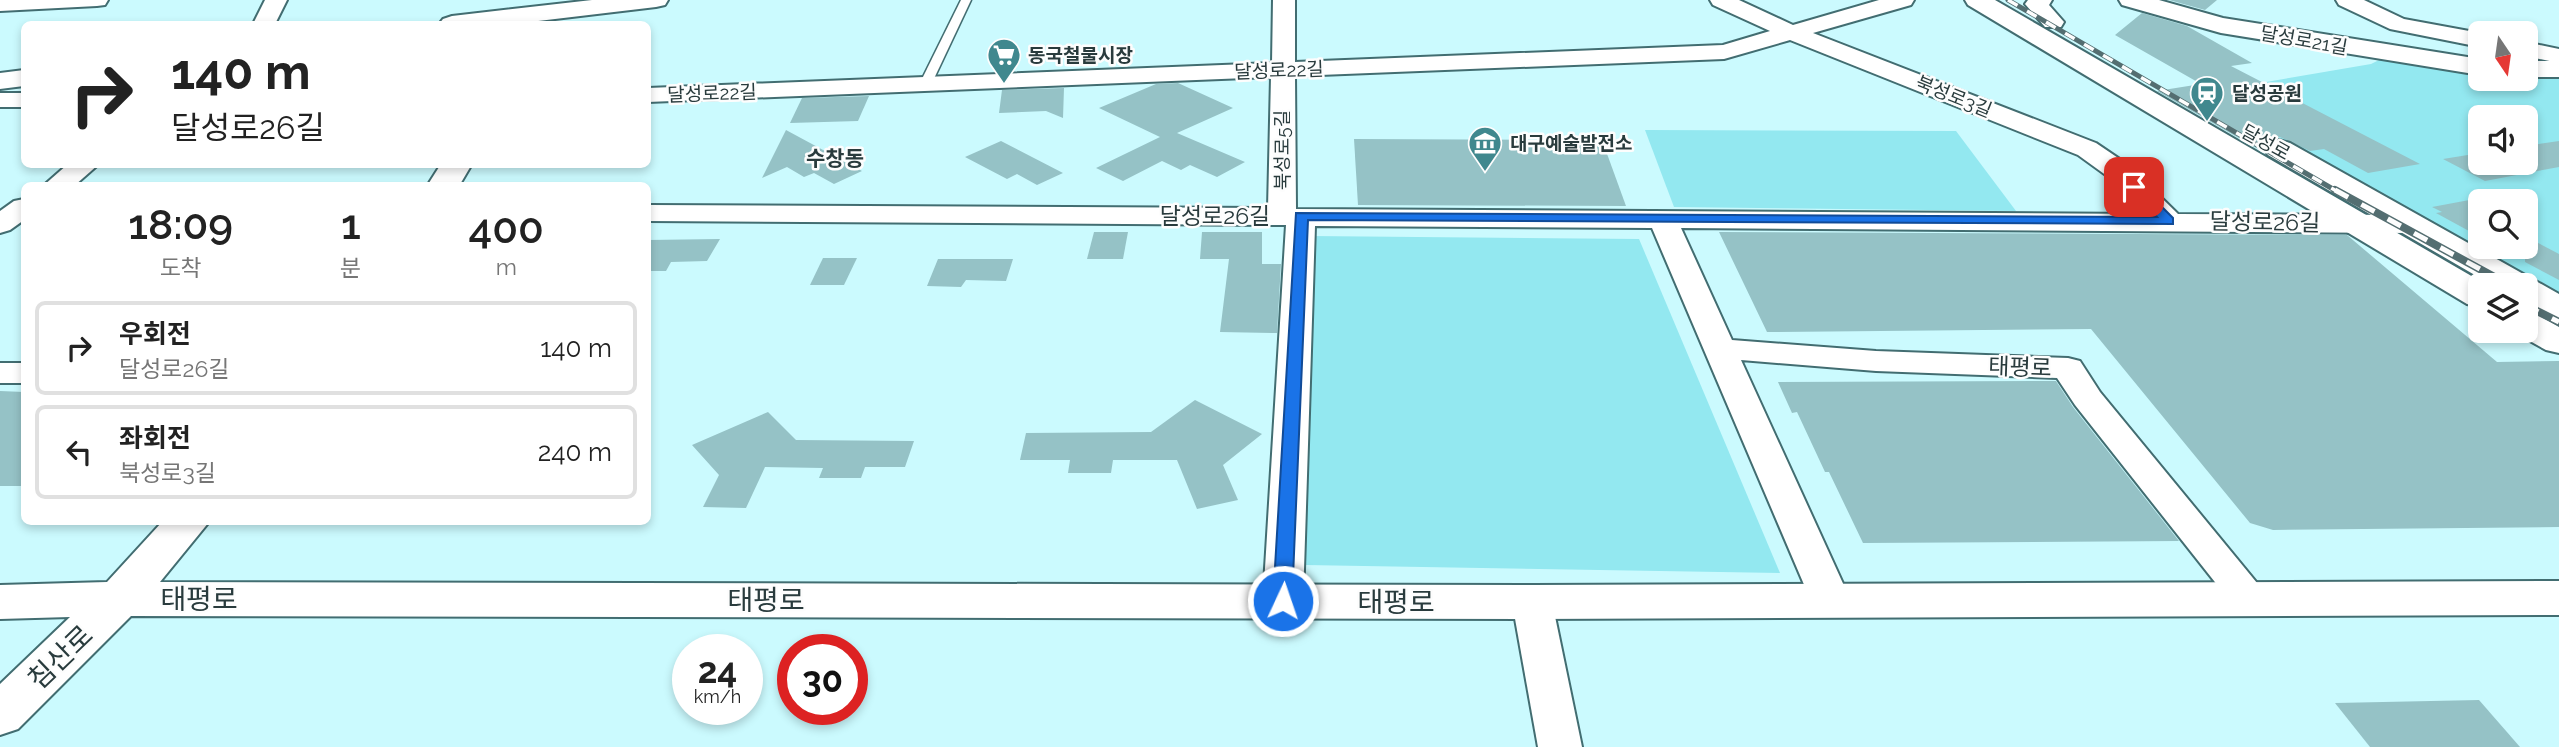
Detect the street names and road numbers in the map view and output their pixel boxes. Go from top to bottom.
street label: 달성로21길 [2259,22,2349,58]
street label: 달성로22길 [1234,57,1324,83]
street label: 북성로3길 [1913,71,1995,121]
street label: 달성로22길 [667,80,757,106]
street label: 북성로5길 [1271,110,1293,190]
street label: 달성로 [2238,120,2294,164]
street label: 달성로26길 [1160,202,1270,229]
street label: 달성로26길 [2210,207,2320,236]
street label: 태평로 [1988,352,2052,381]
street label: 태평로 [160,583,238,616]
street label: 태평로 [727,584,805,617]
street label: 태평로 [1357,586,1435,619]
street label: 침산로 [21,619,100,696]

